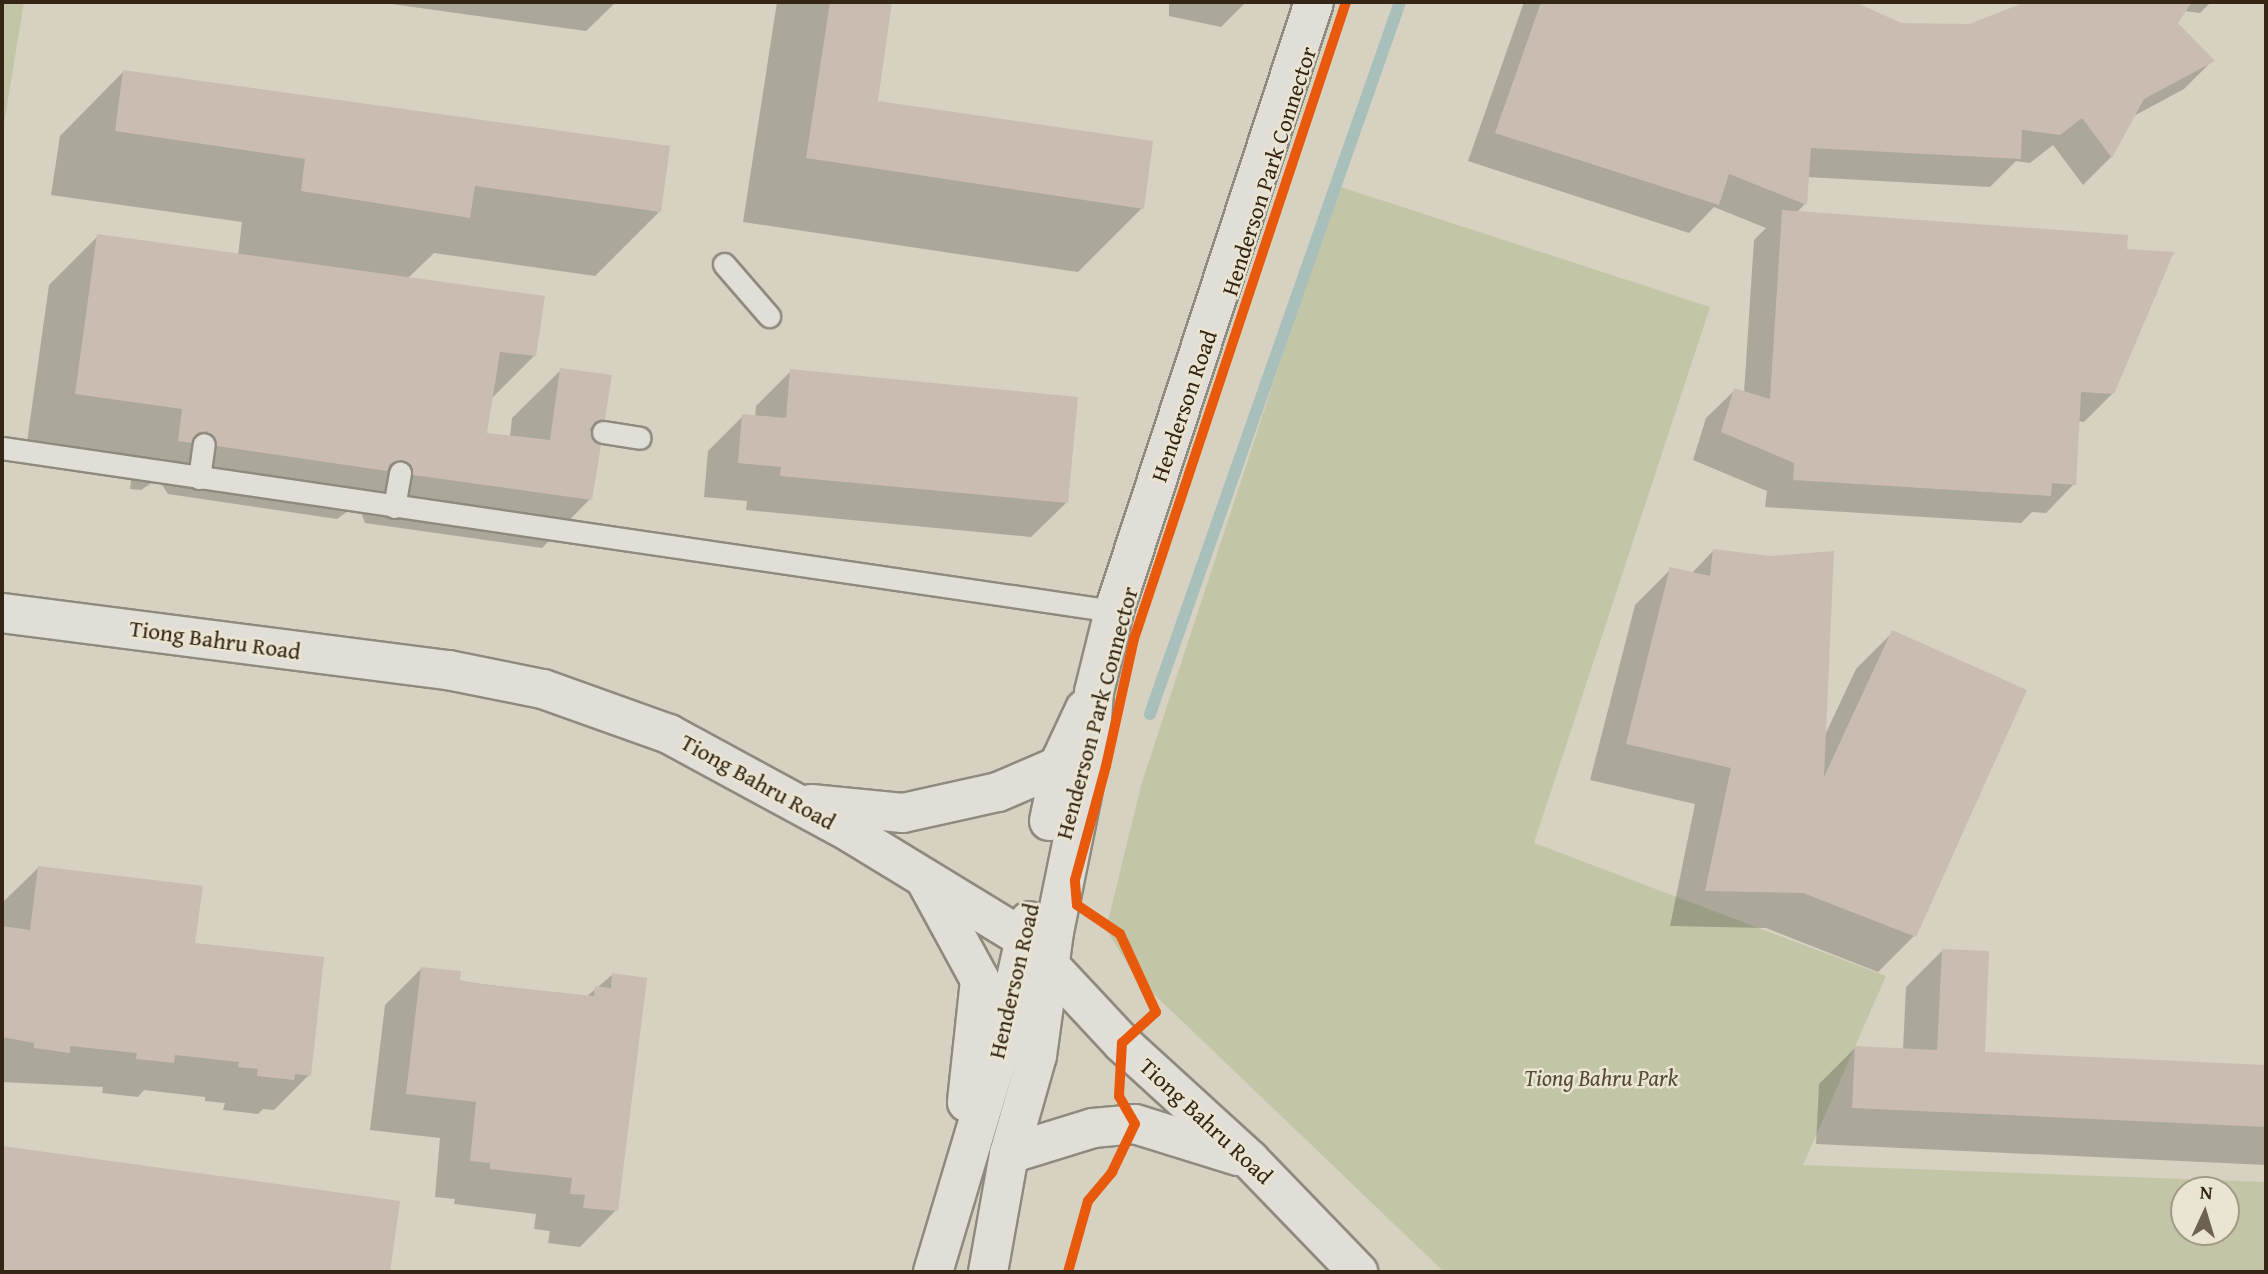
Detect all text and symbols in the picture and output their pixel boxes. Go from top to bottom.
street label: Henderson Park Connector [1216,43,1322,299]
street label: Henderson Road [1145,327,1223,485]
street label: Henderson Park Connector [1050,584,1144,842]
street label: Tiong Bahru Road [128,614,302,666]
street label: Tiong Bahru Road [676,728,840,836]
street label: Henderson Road [983,901,1045,1061]
street label: Tiong Bahru Road [1134,1052,1278,1190]
park label: Tiong Bahru Park [1524,1064,1678,1092]
north arrow [2170,1176,2240,1246]
text: N [2199,1178,2214,1206]

